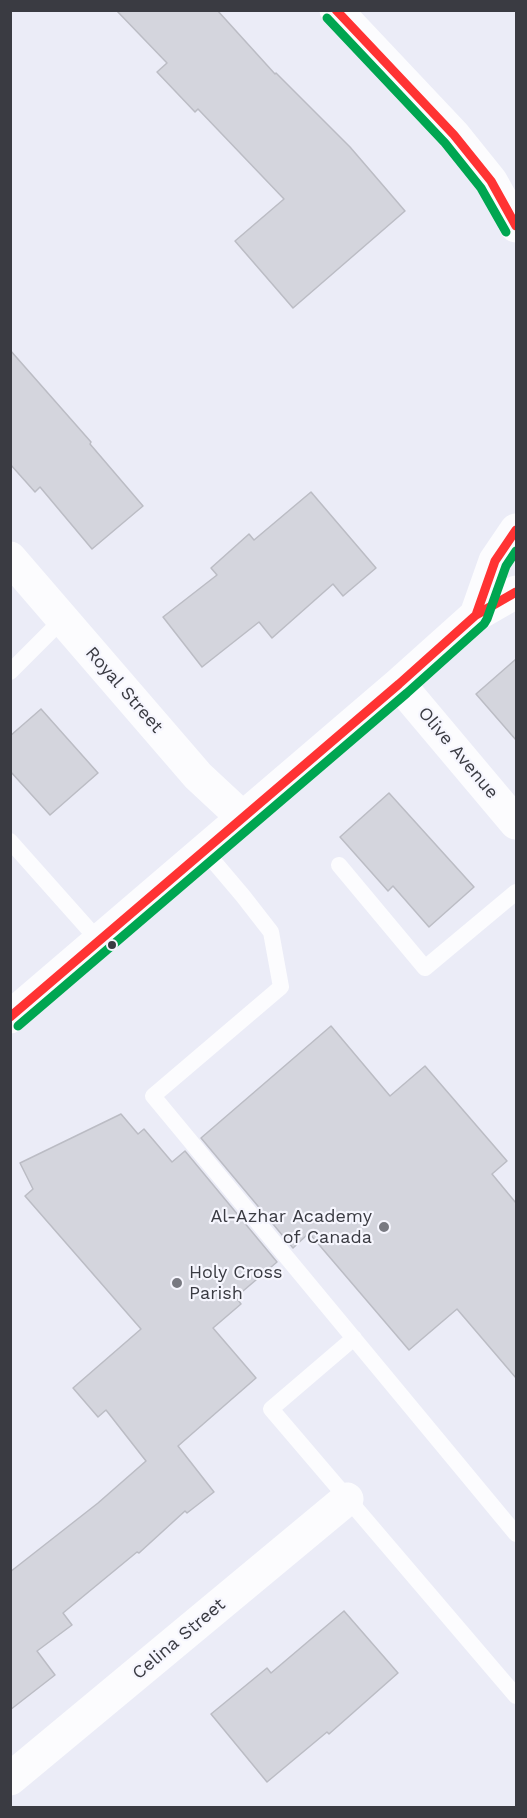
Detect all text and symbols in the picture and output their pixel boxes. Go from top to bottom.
street label: Royal Street [81,642,167,738]
street label: Olive Avenue [413,703,503,803]
unlabelled marker [106,939,118,951]
place label: Al-Azhar Academy of Canada [210,1206,372,1248]
marker: Al-Azhar Academy of Canada [377,1220,391,1234]
place label: Holy Cross Parish [189,1262,283,1304]
marker: Holy Cross Parish [170,1276,184,1290]
street label: Celina Street [128,1594,230,1684]

